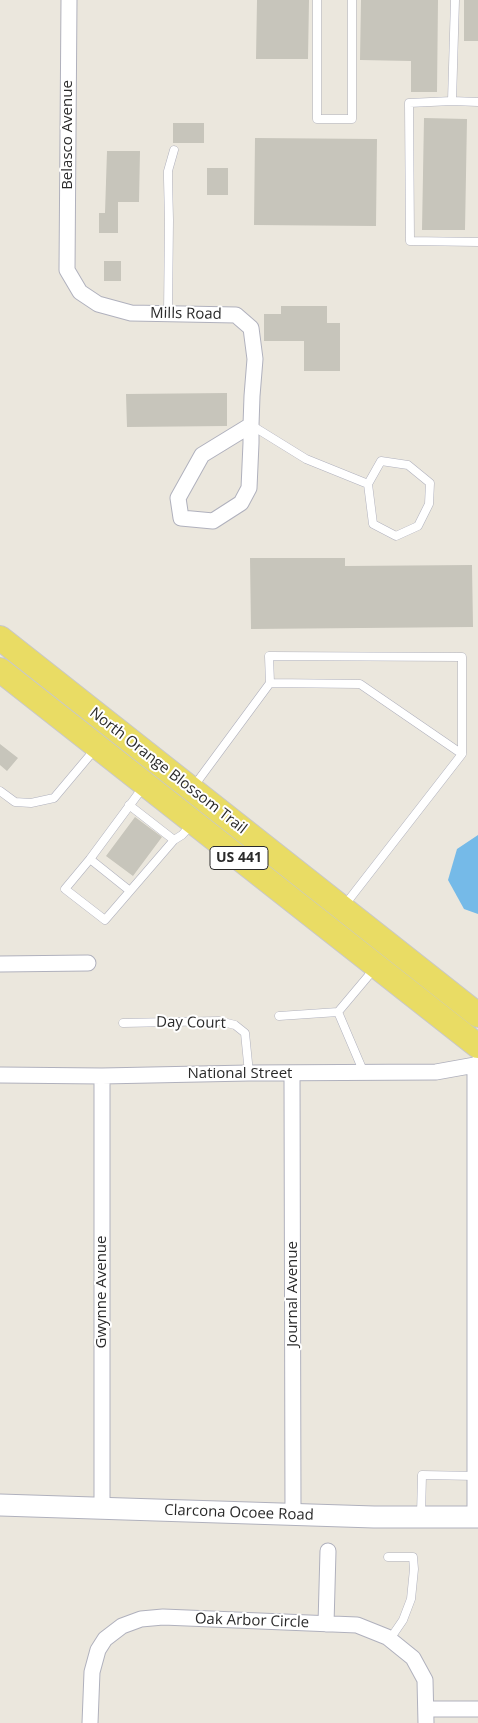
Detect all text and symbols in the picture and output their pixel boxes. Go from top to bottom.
street label: Belasco Avenue [59,80,77,190]
street label: Mills Road [150,304,222,324]
street label: North Orange Blossom Trail [86,704,250,838]
road number: US 441 [210,846,268,870]
street label: Day Court [156,1013,226,1033]
street label: National Street [188,1065,292,1083]
street label: Gwynne Avenue [93,1236,111,1348]
street label: Journal Avenue [284,1241,302,1347]
street label: Clarcona Ocoee Road [164,1501,314,1525]
street label: Oak Arbor Circle [195,1610,309,1632]

